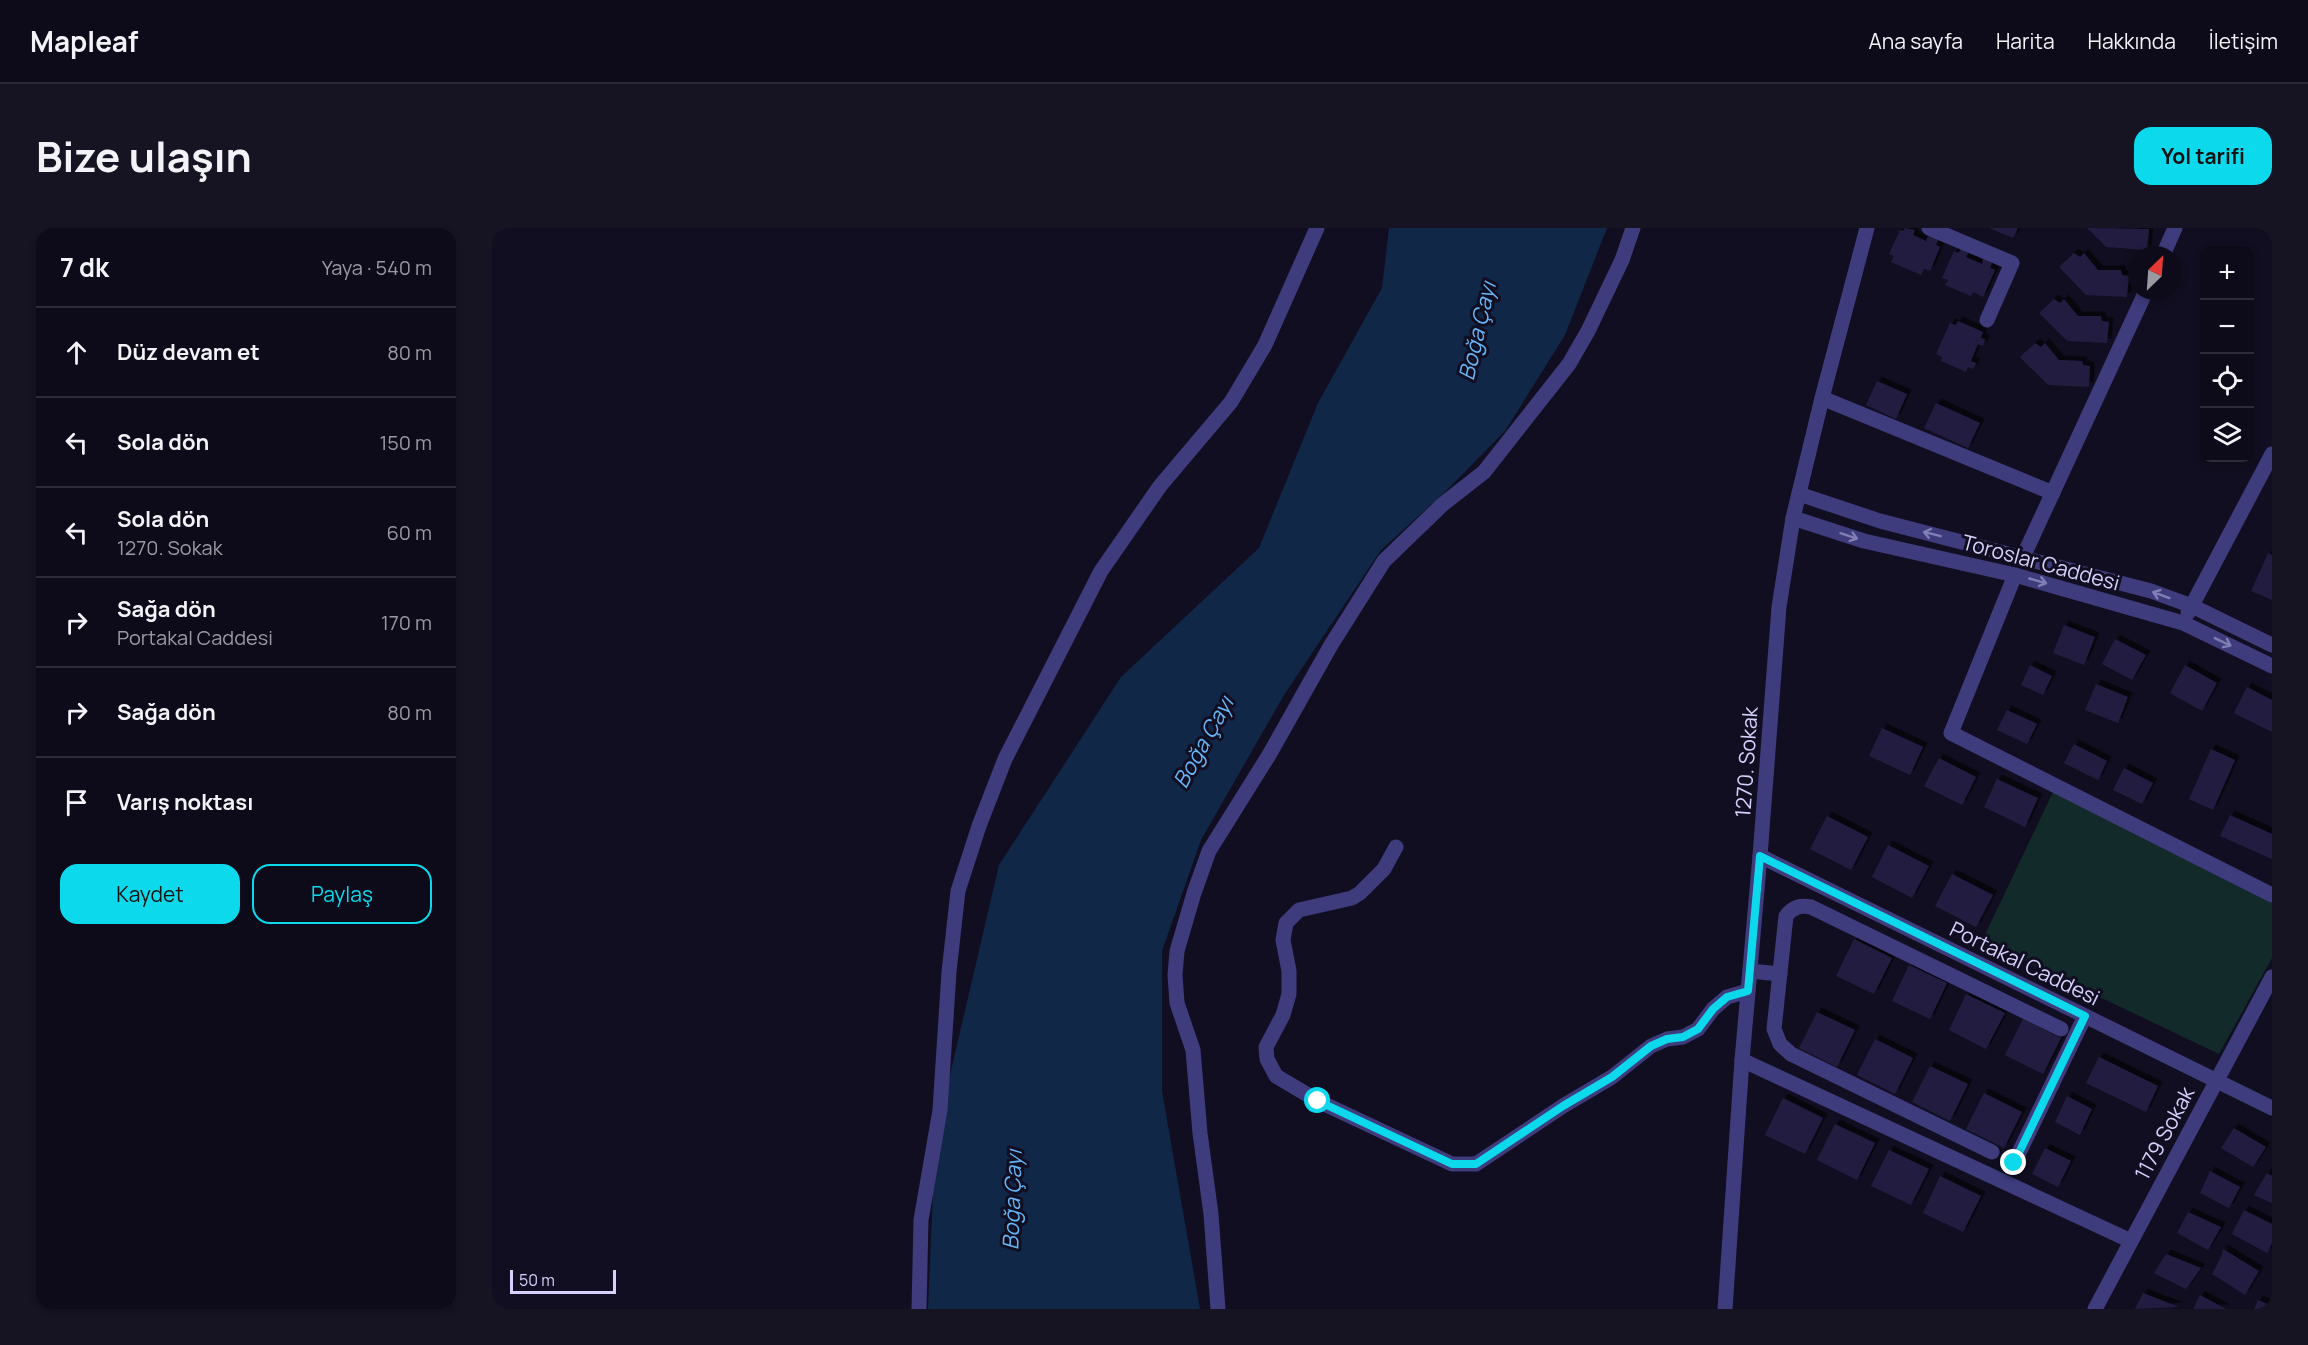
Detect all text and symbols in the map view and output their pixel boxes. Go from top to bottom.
text: Mapleaf [30,22,138,60]
text: Ana sayfa [1869,27,1963,55]
text: Harita [1996,27,2055,55]
text: Hakkında [2088,27,2176,55]
text: İletişim [2209,27,2278,55]
text: Bize ulaşın [36,127,252,185]
button: Yol tarifi [2134,127,2272,185]
north arrow [2128,246,2182,300]
map controls [2200,246,2254,462]
button: + [2200,246,2254,300]
text: 7 dk [60,249,109,285]
text: Yaya · 540 m [322,254,432,281]
water label: Boğa Çayı [1451,277,1503,383]
button: − [2200,300,2254,354]
icon: ahead [60,336,93,369]
text: Düz devam et [117,337,260,367]
text: 80 m [387,339,432,366]
button: locate [2200,354,2254,408]
button: layers [2200,408,2254,462]
icon: left [60,426,93,459]
text: Sola dön [117,427,209,457]
text: 150 m [379,429,432,456]
text: Sola dön [117,504,209,534]
icon: left [60,516,93,549]
text: 60 m [386,519,432,546]
one-way arrow [1923,527,1942,539]
street label: Toroslar Caddesi [1959,528,2123,596]
one-way arrow [1839,531,1858,542]
text: 1270. Sokak [117,534,223,561]
one-way arrow [2028,576,2047,587]
one-way arrow [2152,588,2171,599]
text: Sağa dön [117,594,216,624]
icon: right [60,606,93,639]
text: 170 m [381,609,432,636]
text: Portakal Caddesi [117,624,273,651]
one-way arrow [2214,637,2232,649]
water label: Boğa Çayı [1166,689,1241,793]
icon: right [60,696,93,729]
text: Sağa dön [117,697,216,727]
text: 80 m [387,699,432,726]
street label: 1270. Sokak [1728,705,1764,818]
icon: arrive [60,786,93,819]
text: Varış noktası [117,787,253,817]
button: Kaydet [60,864,240,924]
button: Paylaş [252,864,432,924]
street label: Portakal Caddesi [1945,915,2105,1011]
street label: 1179 Sokak [2128,1081,2201,1185]
route start [1304,1087,1330,1113]
water label: Boğa Çayı [995,1148,1029,1251]
route end [2000,1149,2026,1175]
scale bar [510,1267,616,1294]
text: 50 m [519,1269,555,1291]

